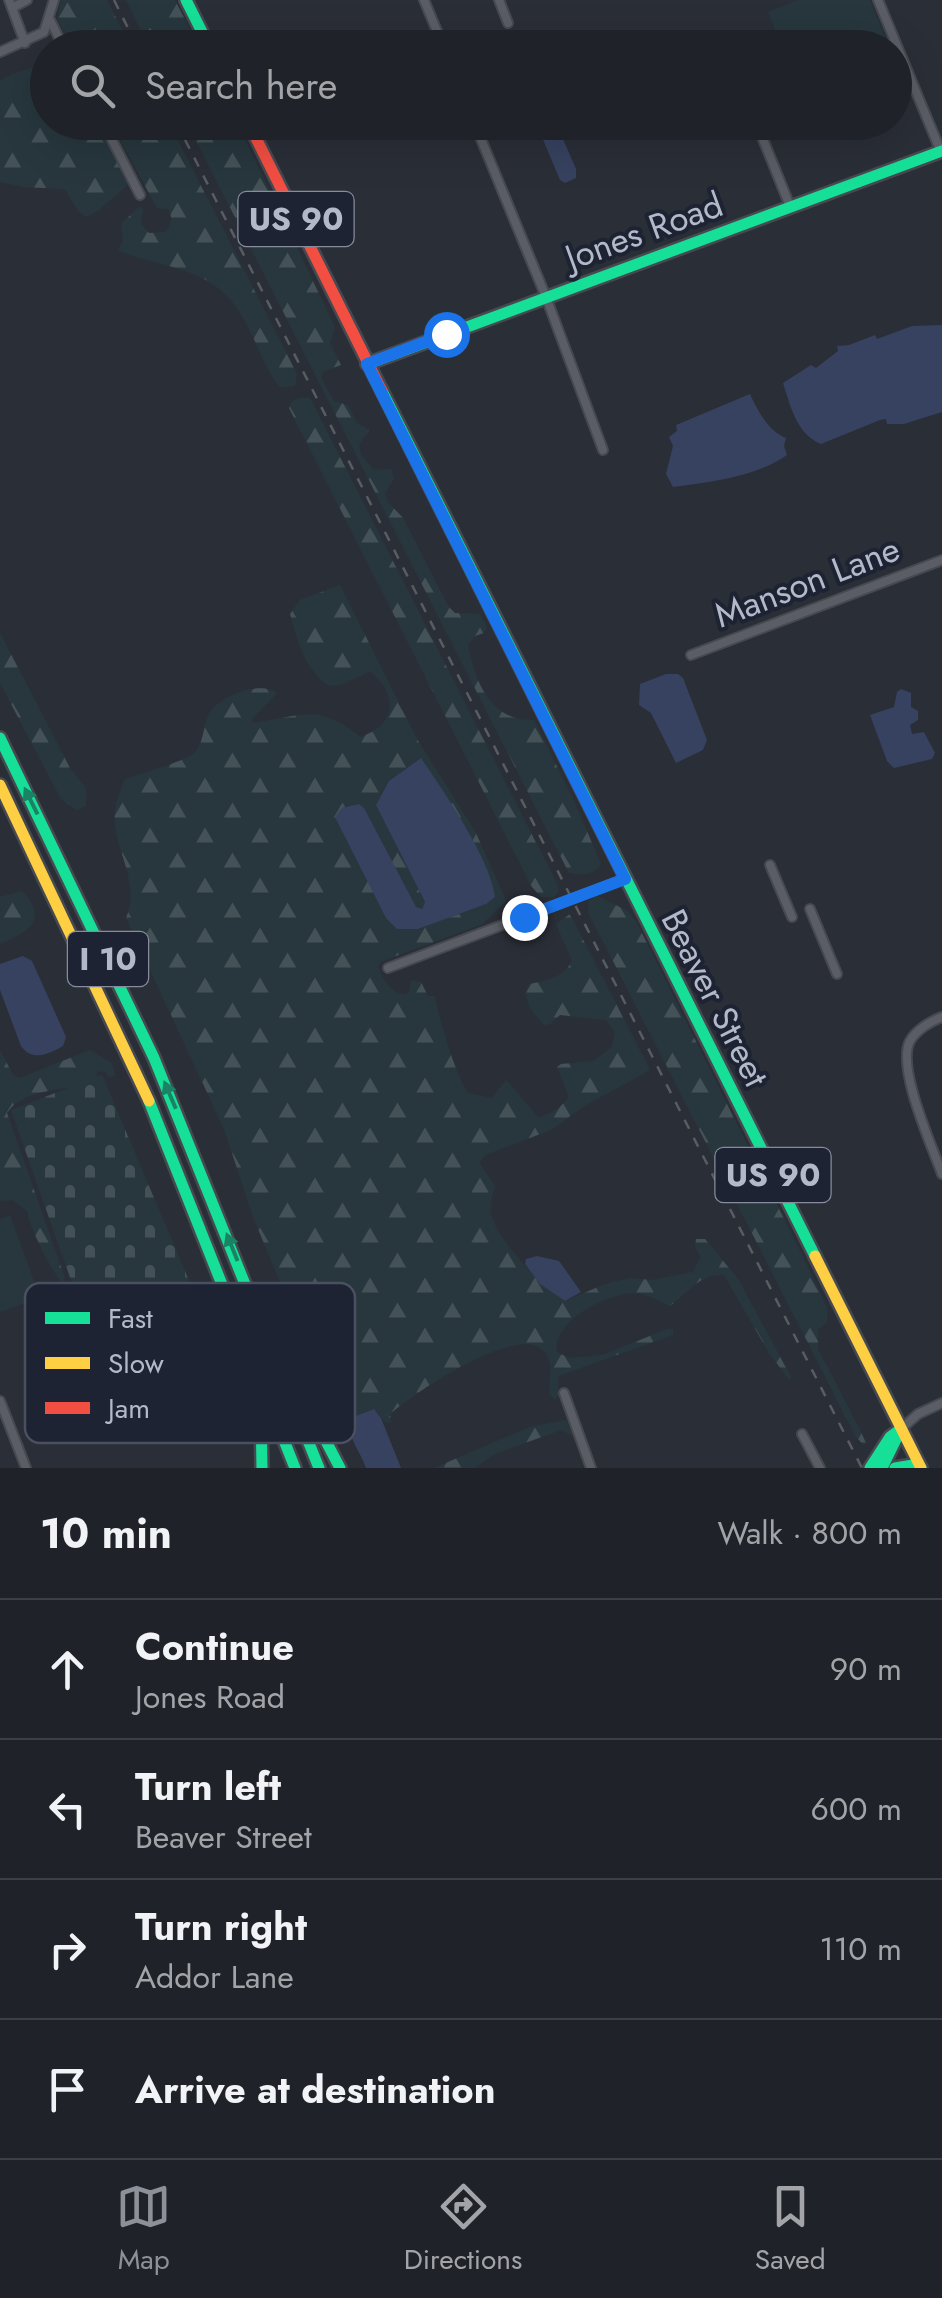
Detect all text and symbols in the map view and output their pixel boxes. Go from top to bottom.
search box [30,30,912,140]
icon: search [65,58,120,113]
text: Search here [145,58,337,113]
street label: Jones Road [555,179,730,284]
road number: US 90 [238,192,354,246]
route start [424,312,470,358]
street label: Manson Lane [707,524,907,640]
one-way arrow [23,786,40,815]
route end [502,895,548,941]
street label: Beaver Street [649,901,781,1096]
road number: I 10 [68,932,148,986]
one-way arrow [161,1079,177,1109]
road number: US 90 [716,1148,830,1202]
one-way arrow [224,1232,240,1262]
legend [25,1283,355,1443]
text: Fast [108,1298,153,1339]
text: Slow [108,1343,164,1384]
text: Jam [104,1388,150,1429]
text: 10 min [40,1503,172,1564]
text: Walk · 800 m [717,1510,902,1556]
text: Continue [135,1619,294,1674]
icon: ahead [40,1642,95,1697]
text: 90 m [830,1646,902,1692]
text: Jones Road [135,1674,285,1720]
text: Turn left [135,1759,281,1814]
icon: left [40,1782,95,1837]
text: 600 m [811,1786,902,1832]
text: Beaver Street [135,1814,312,1860]
text: Turn right [135,1899,307,1954]
icon: right [40,1922,95,1977]
text: 110 m [819,1926,902,1972]
text: Addor Lane [135,1954,294,2000]
icon: arrive [40,2062,95,2117]
text: Arrive at destination [135,2062,496,2117]
tab: Map [116,2179,171,2280]
tab: Directions [404,2179,522,2280]
tab: Saved [755,2179,826,2280]

